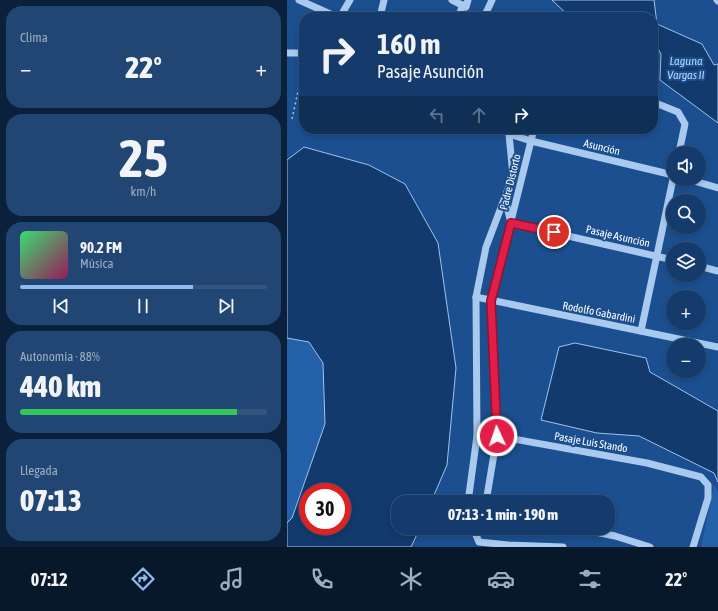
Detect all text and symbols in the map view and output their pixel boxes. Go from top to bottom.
icon: right [311,28,363,80]
text: 160 m [377,28,440,60]
text: Clima [20,30,48,45]
text: 22° [125,50,162,84]
water label: Laguna Vargas II [667,54,705,82]
text: − [20,55,31,81]
text: + [256,55,267,81]
text: Pasaje Asunción [377,61,484,82]
icon: left [426,104,448,126]
icon: ahead [468,104,490,126]
icon: right [510,104,532,126]
text: 25 [119,128,168,188]
street label: Asunción [583,137,621,157]
map controls [666,146,706,378]
button: sound [666,146,706,186]
street label: Padre Distorto [497,153,523,211]
text: km/h [131,184,156,199]
button: search [666,194,706,234]
pin [537,215,571,249]
icon: arrive [543,221,565,243]
street label: Pasaje Asunción [585,223,651,249]
text: 90.2 FM [80,239,122,256]
button: layers [666,242,706,282]
text: Música [80,256,113,271]
button: + [666,290,706,330]
icon: previous [50,295,72,317]
icon: pause [132,295,154,317]
icon: next [215,295,237,317]
street label: Rodolfo Gabardini [562,299,636,325]
button: − [666,338,706,378]
text: Autonomía · 88% [20,349,100,364]
text: 440 km [20,369,101,403]
position arrow [476,415,518,457]
street label: Pasaje Luis Stando [553,430,629,454]
text: Llegada [20,463,58,478]
text: 07:13 [20,483,82,517]
speed limit sign: 30 [299,483,351,535]
text: 07:13 · 1 min · 190 m [448,506,558,523]
icon: directions [129,565,157,593]
icon: music [218,565,246,593]
icon: phone [308,565,336,593]
icon: climate [397,565,425,593]
icon: car [487,565,515,593]
icon: filters [576,565,604,593]
text: 07:12 [31,569,68,590]
text: 22° [665,569,687,590]

